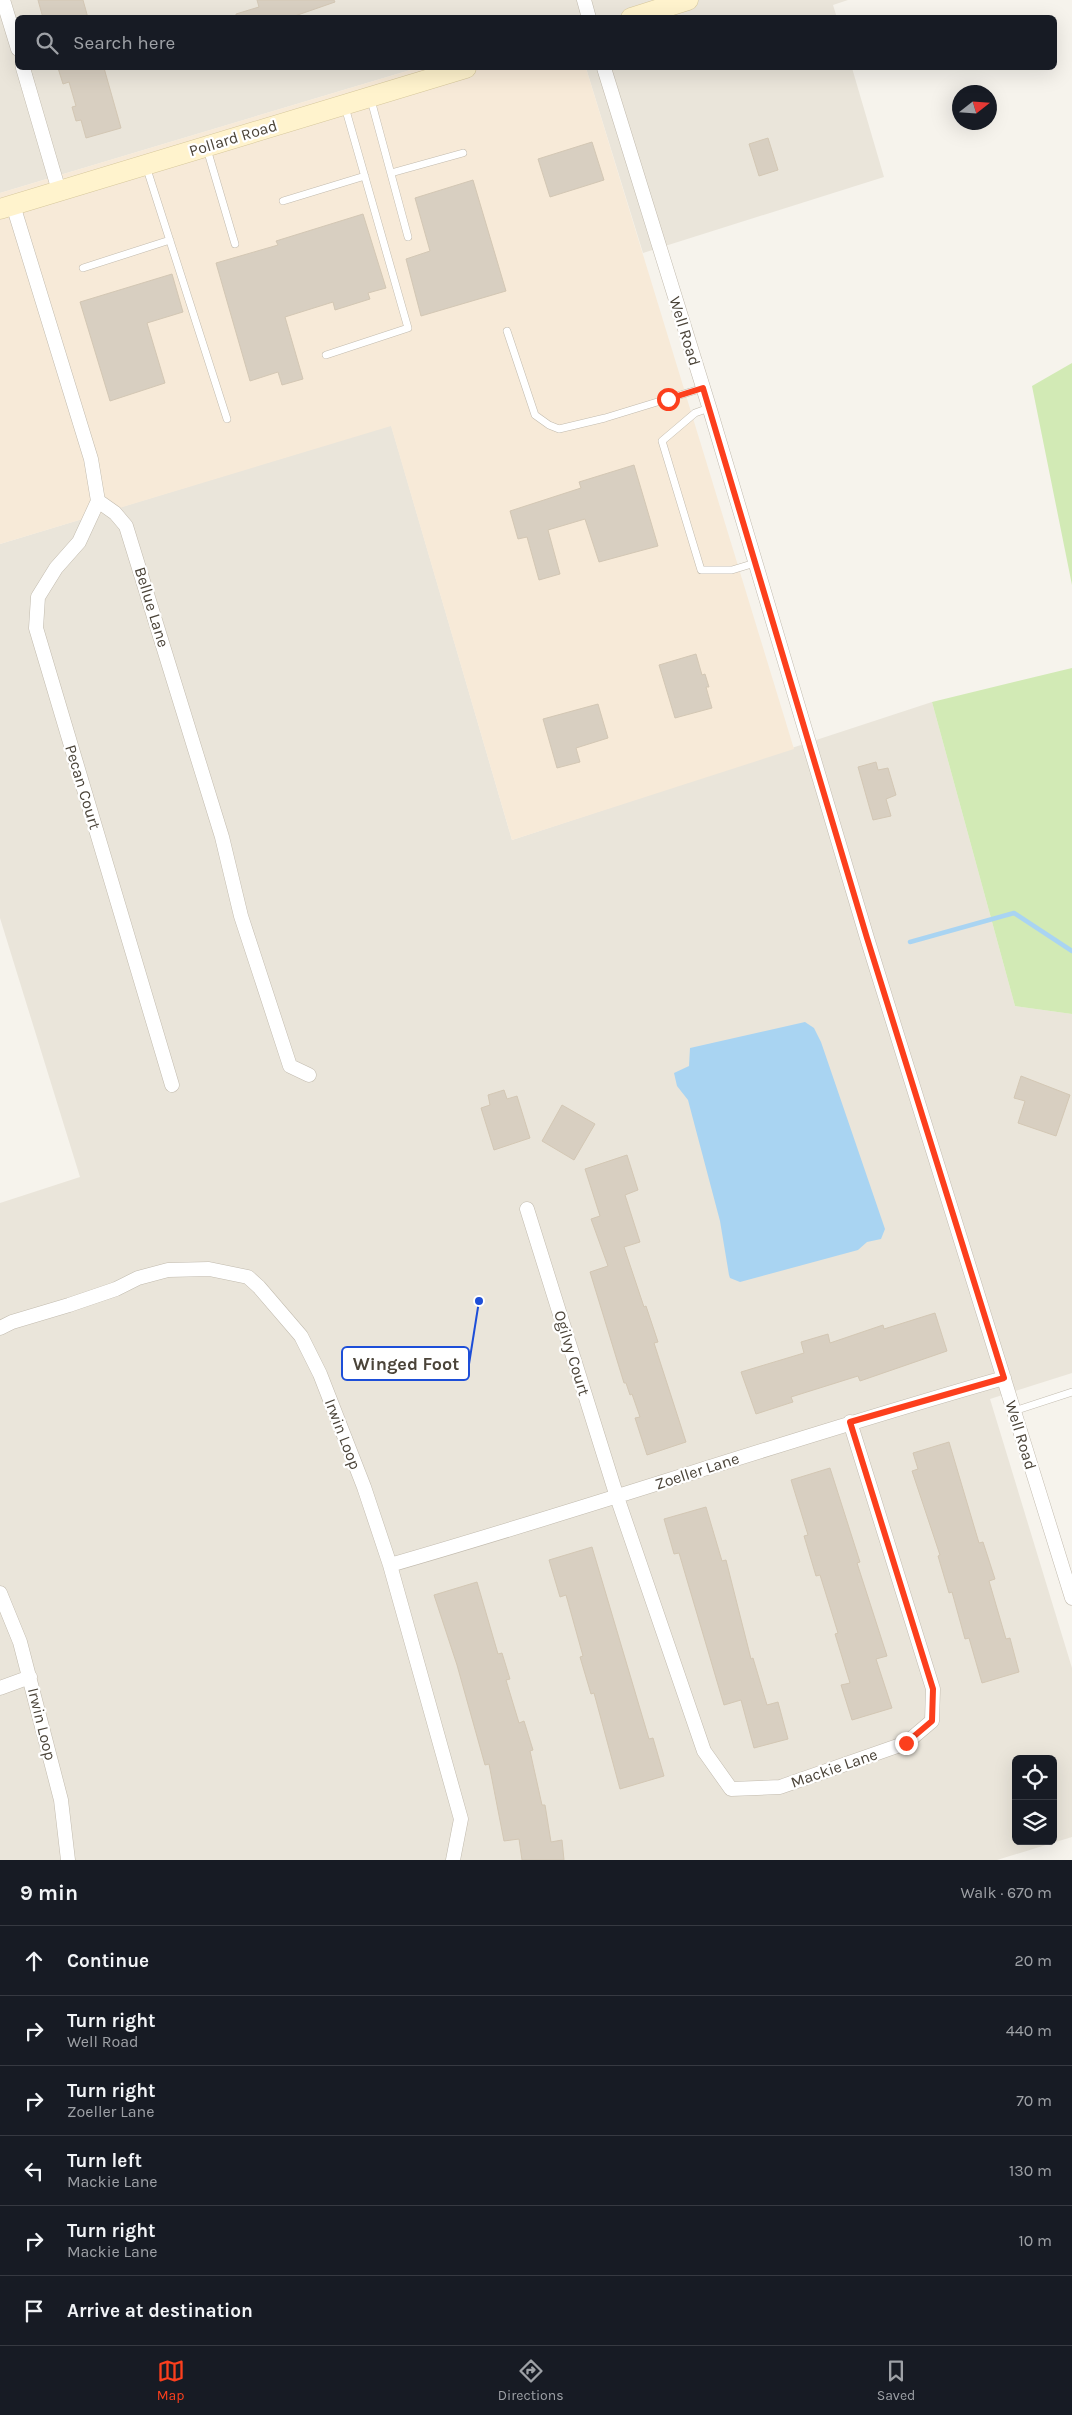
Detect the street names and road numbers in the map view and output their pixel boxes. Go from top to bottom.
street label: Pollard Road [187,116,279,160]
street label: Well Road [665,294,705,368]
street label: Bellue Lane [131,565,173,649]
street label: Pecan Court [61,742,105,832]
street label: Ogilvy Court [550,1308,594,1398]
street label: Irwin Loop [321,1396,365,1472]
street label: Well Road [1001,1398,1041,1472]
street label: Zoeller Lane [653,1448,741,1494]
street label: Irwin Loop [24,1686,60,1762]
street label: Mackie Lane [788,1744,880,1792]

